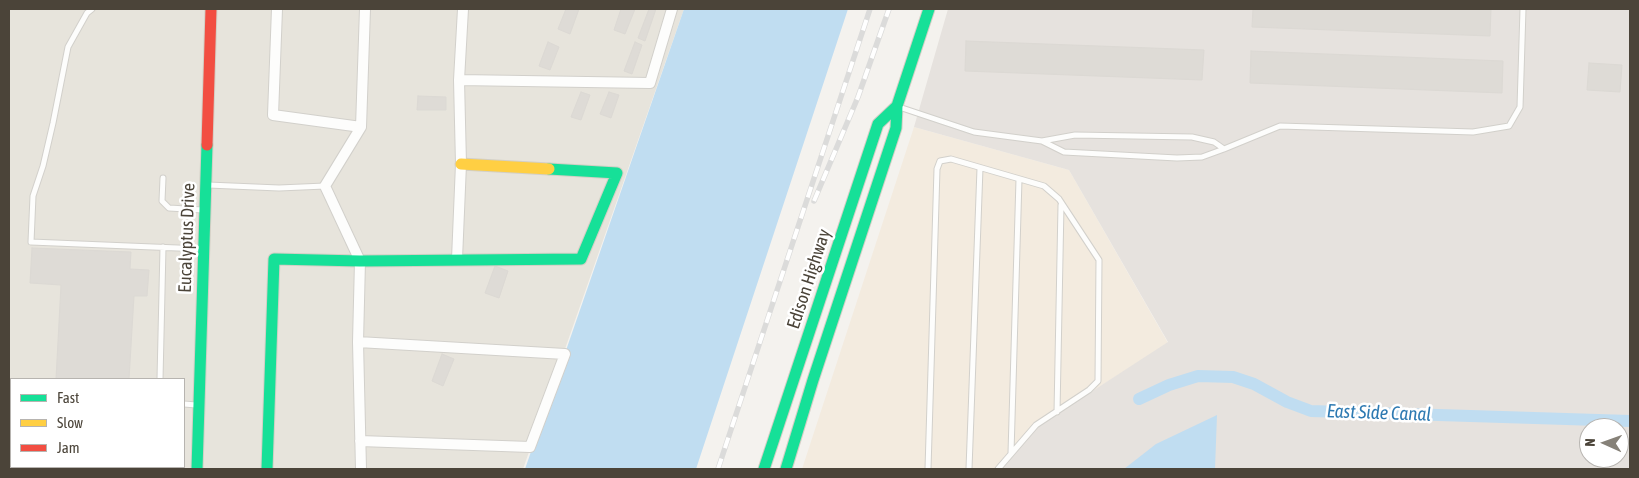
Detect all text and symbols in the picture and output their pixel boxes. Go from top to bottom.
street label: Eucalyptus Drive [174,183,200,293]
street label: Edison Highway [783,226,835,332]
legend [10,378,185,468]
text: Fast [57,389,79,406]
water label: East Side Canal [1326,400,1432,426]
text: Slow [57,414,83,431]
north arrow [1579,418,1629,468]
text: N [1582,438,1598,447]
text: Jam [57,439,80,456]

